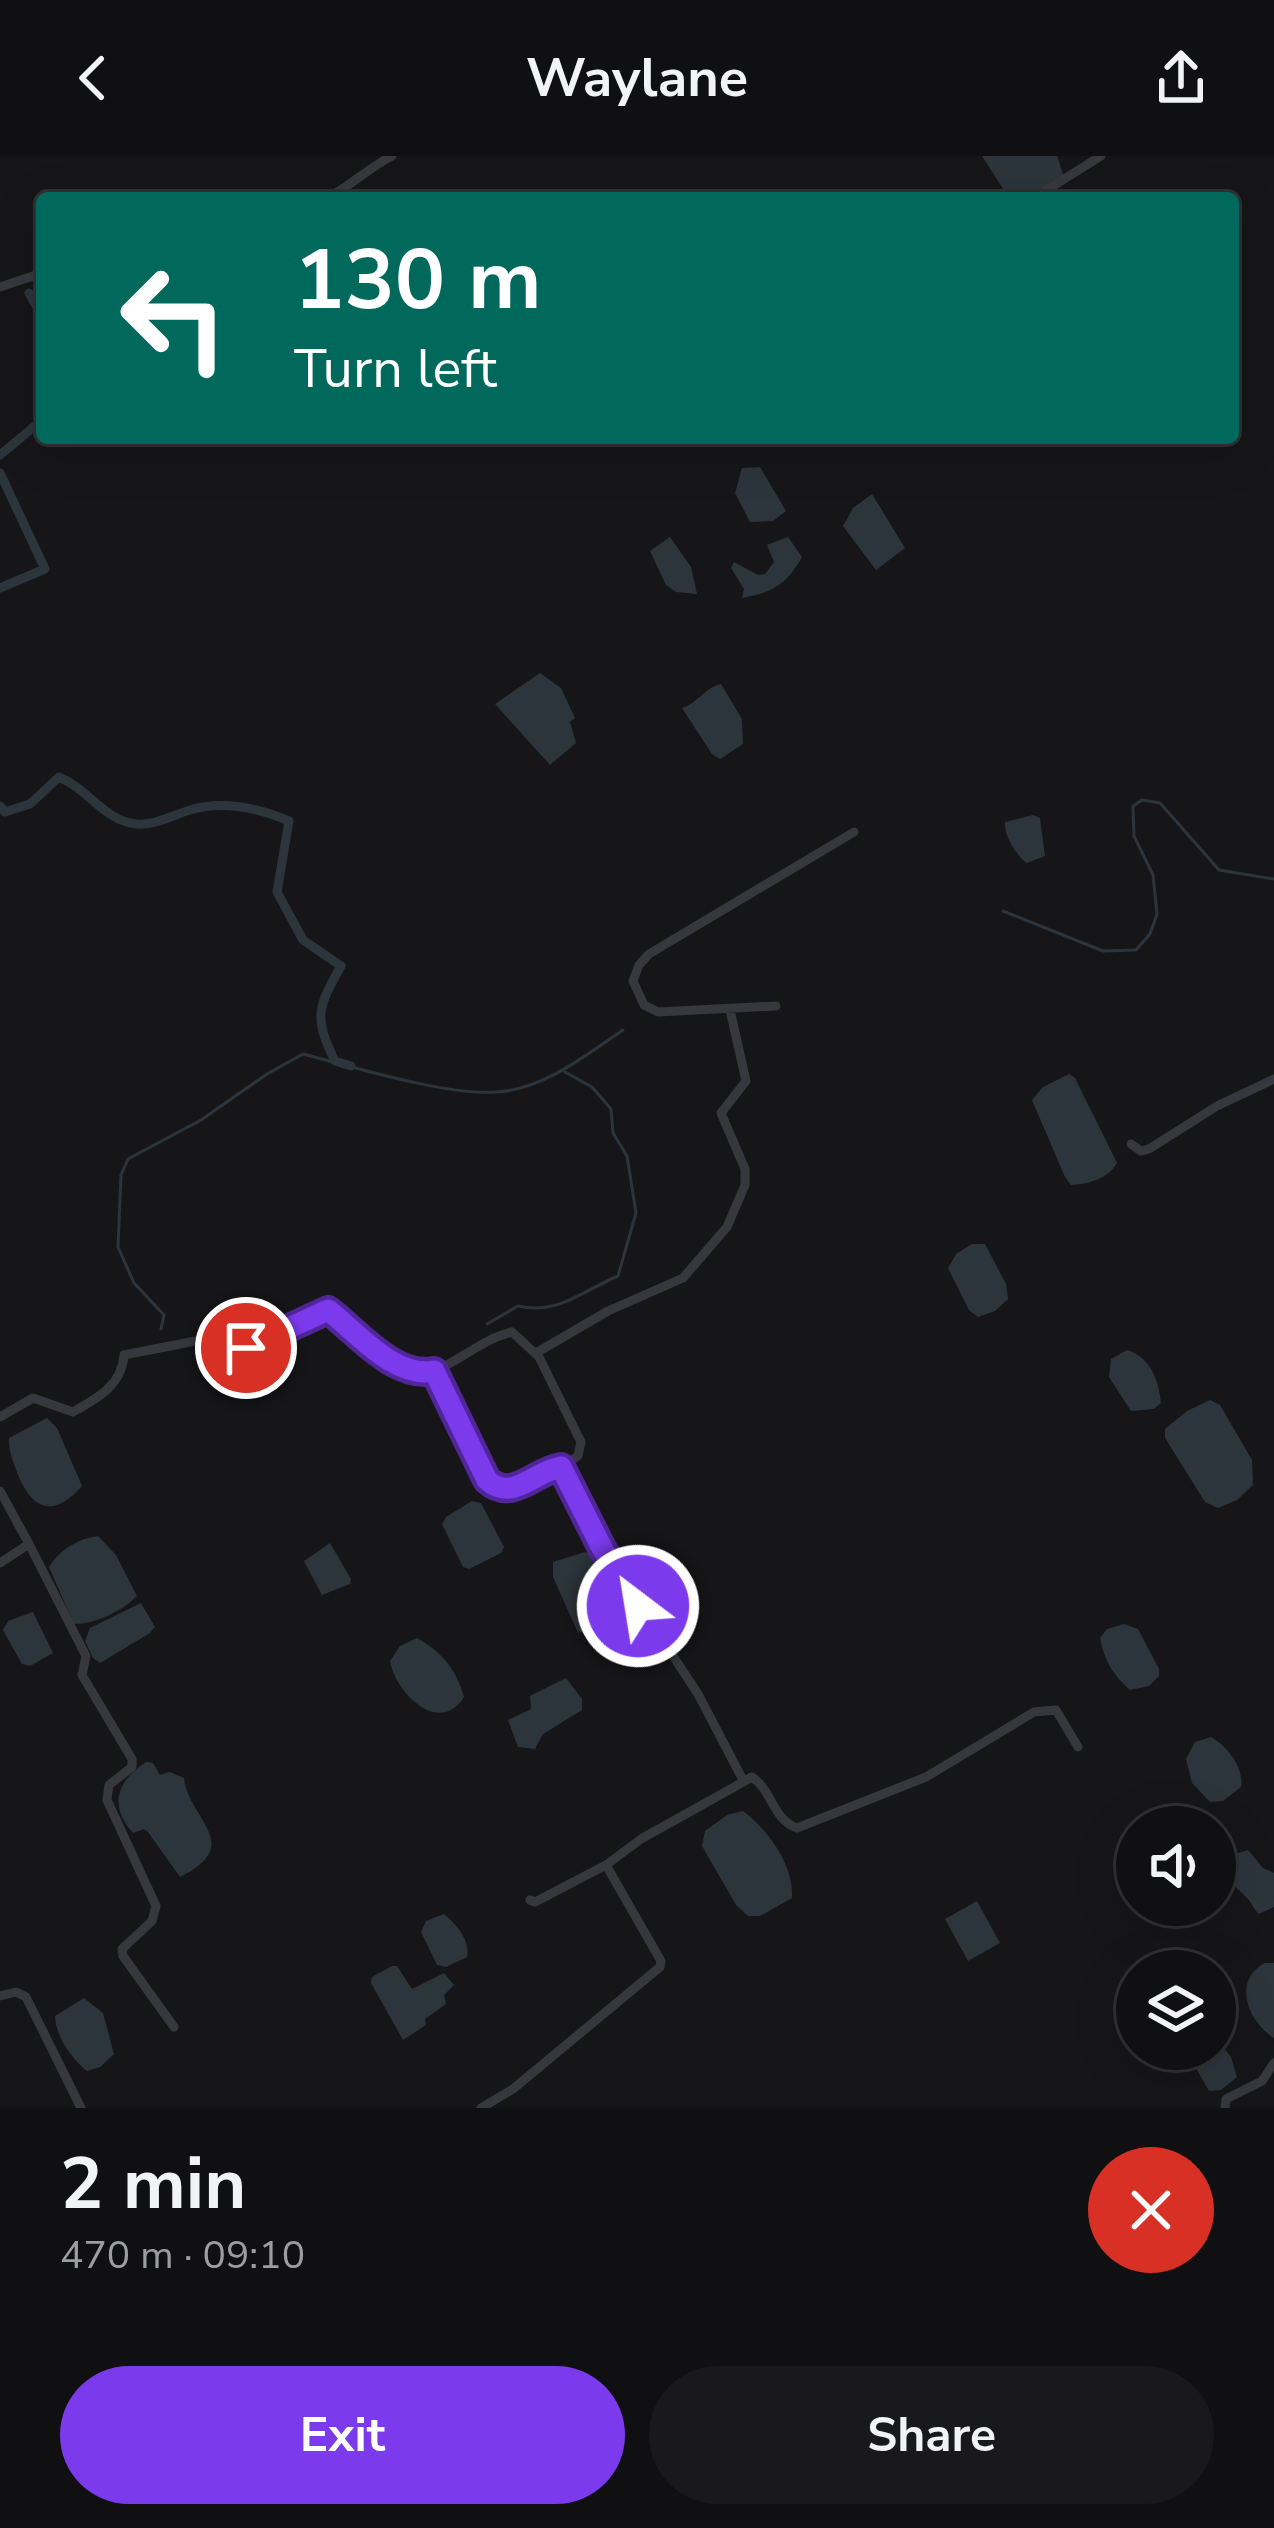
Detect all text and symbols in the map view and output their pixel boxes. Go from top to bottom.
text: Waylane [526,41,748,115]
icon: back [60,45,126,111]
icon: share [1148,45,1214,111]
text: 130 m [294,223,542,338]
icon: left [96,240,252,396]
text: Turn left [294,332,497,406]
pin [195,1297,297,1399]
icon: arrive [213,1315,279,1381]
position arrow [575,1543,701,1669]
map controls [1116,1806,1236,2070]
button: sound [1116,1806,1236,1926]
button: layers [1116,1950,1236,2070]
text: 2 min [60,2135,246,2233]
button: close [1088,2147,1214,2273]
text: 470 m · 09:10 [60,2229,305,2282]
button: Exit [60,2366,625,2504]
button: Share [649,2366,1214,2504]

